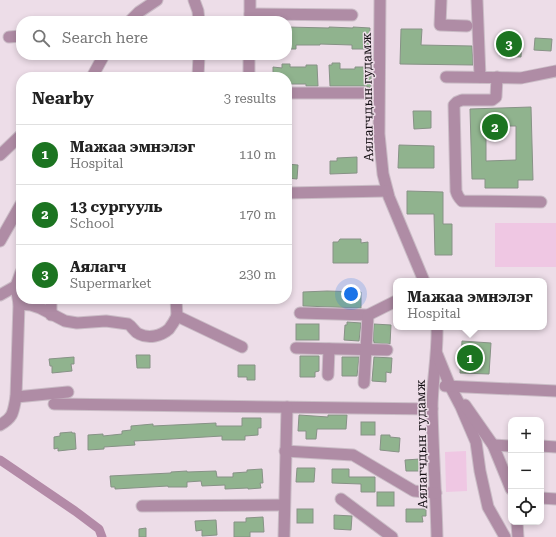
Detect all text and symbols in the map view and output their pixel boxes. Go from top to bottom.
search box [16,16,292,60]
icon: search [30,27,52,49]
text: Search here [62,29,148,47]
pin: 3 [496,29,522,59]
street label: Аялагчдын гудамж [359,32,376,162]
text: Nearby [32,88,94,108]
text: 3 results [224,91,276,106]
pin: 2 [482,112,508,142]
text: Maжаа эмнэлэг [70,138,195,156]
text: 1 [41,147,49,162]
text: 110 m [239,147,276,162]
text: Hospital [70,156,123,171]
text: 13 сургууль [70,198,162,216]
text: 2 [41,207,49,222]
text: 170 m [239,207,276,222]
text: School [70,216,114,231]
text: Аялагч [70,258,126,276]
text: 3 [41,267,49,282]
text: 230 m [239,267,276,282]
text: Supermarket [70,276,151,291]
popup [393,278,547,330]
your location [341,284,361,304]
text: Maжаа эмнэлэг [407,288,533,306]
text: Hospital [407,306,461,321]
pin: 1 [457,343,483,373]
street label: Аялагчдын гудамж [413,379,430,509]
map controls [508,417,544,525]
button: + [508,417,544,453]
button: − [508,453,544,489]
button: locate [508,489,544,525]

